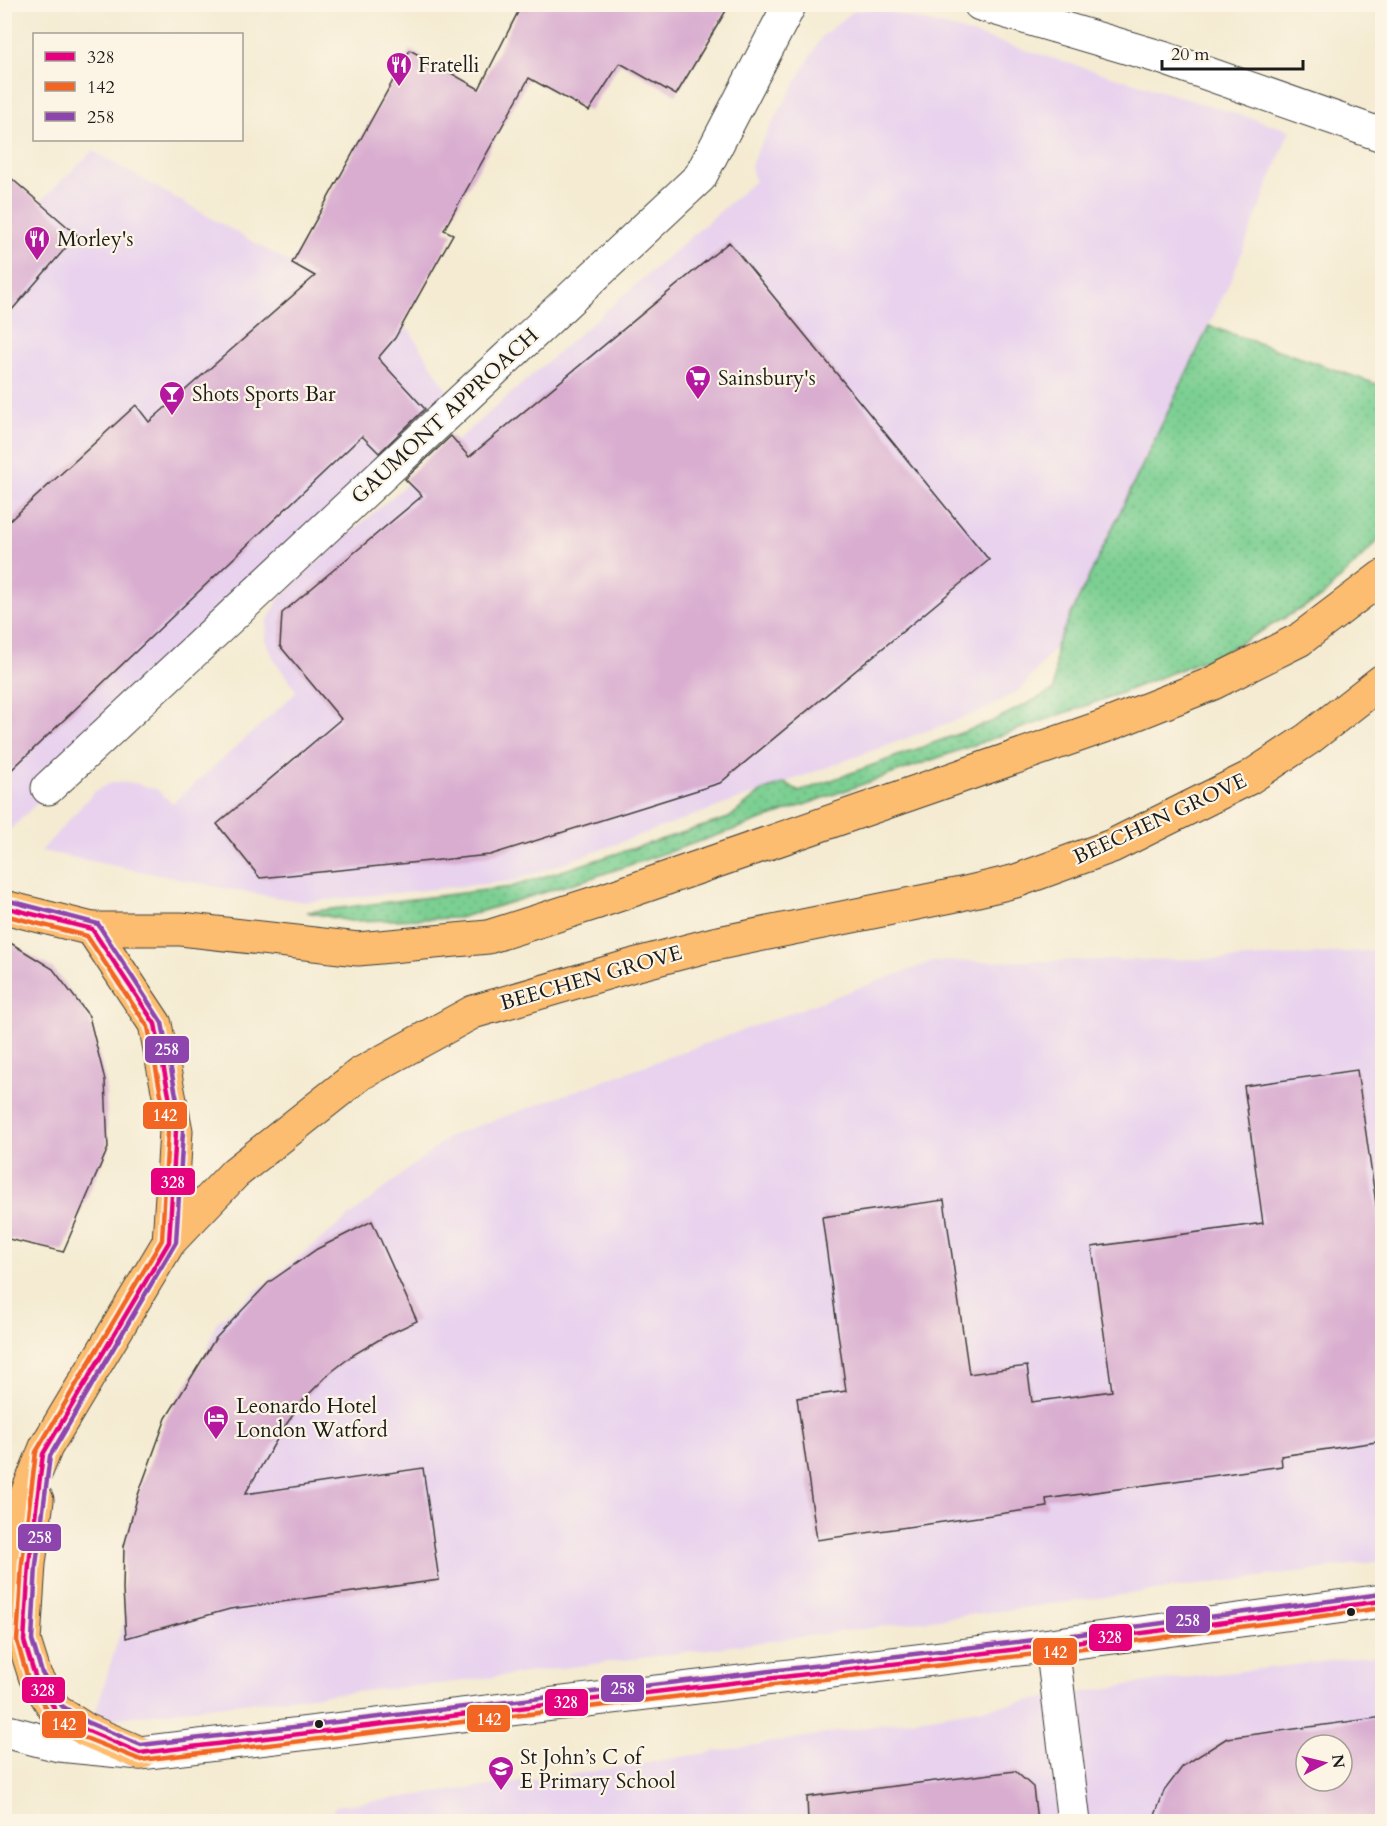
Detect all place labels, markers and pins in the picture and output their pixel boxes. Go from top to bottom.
restaurant icon: Fratelli [384,50,414,88]
place label: Fratelli [418,51,480,80]
restaurant icon: Morley's [22,224,52,262]
place label: Morley's [57,225,134,254]
supermarket icon: Sainsbury's [683,363,713,401]
place label: Sainsbury's [718,364,816,393]
bar icon: Shots Sports Bar [157,379,187,417]
place label: Shots Sports Bar [192,380,336,409]
place label: Leonardo Hotel London Watford [236,1392,388,1445]
hotel icon: Leonardo Hotel London Watford [201,1403,231,1441]
unlabelled marker [1345,1606,1357,1618]
unlabelled marker [313,1718,325,1730]
place label: St John’s C of E Primary School [520,1743,675,1796]
school or university icon: St John’s C of E Primary School [486,1754,516,1792]

